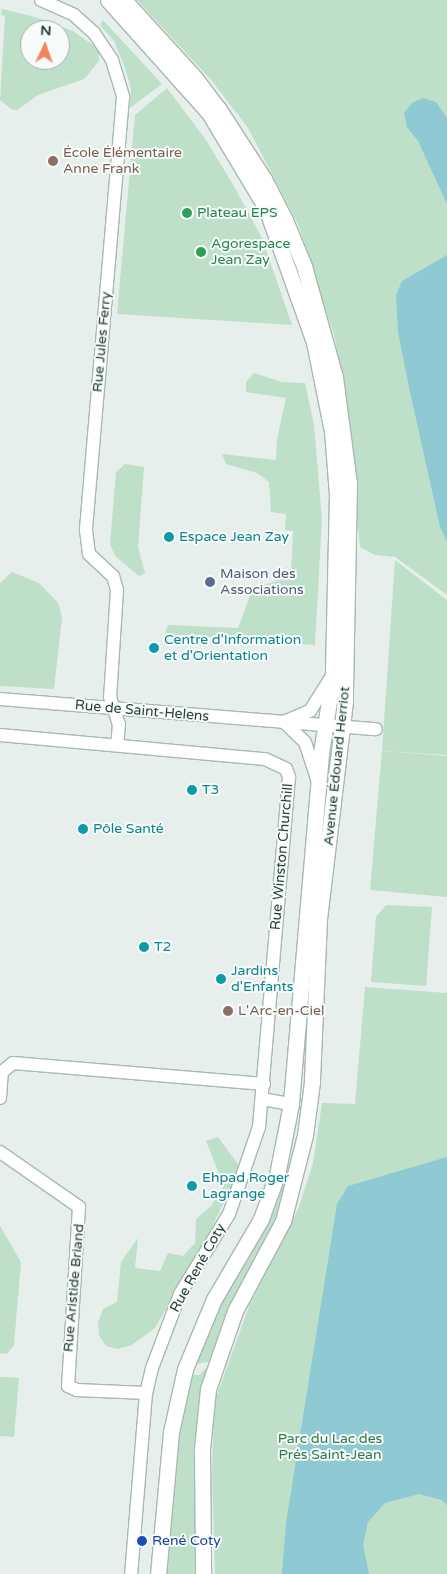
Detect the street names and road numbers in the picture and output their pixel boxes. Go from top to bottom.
street label: Rue Jules Ferry [89,291,115,393]
street label: Avenue Édouard Herriot [320,685,354,847]
street label: Rue de Saint-Helens [74,697,210,725]
street label: Rue Winston Churchill [267,783,297,931]
street label: Rue René Coty [167,1221,229,1315]
street label: Rue Aristide Briand [60,1223,88,1353]

